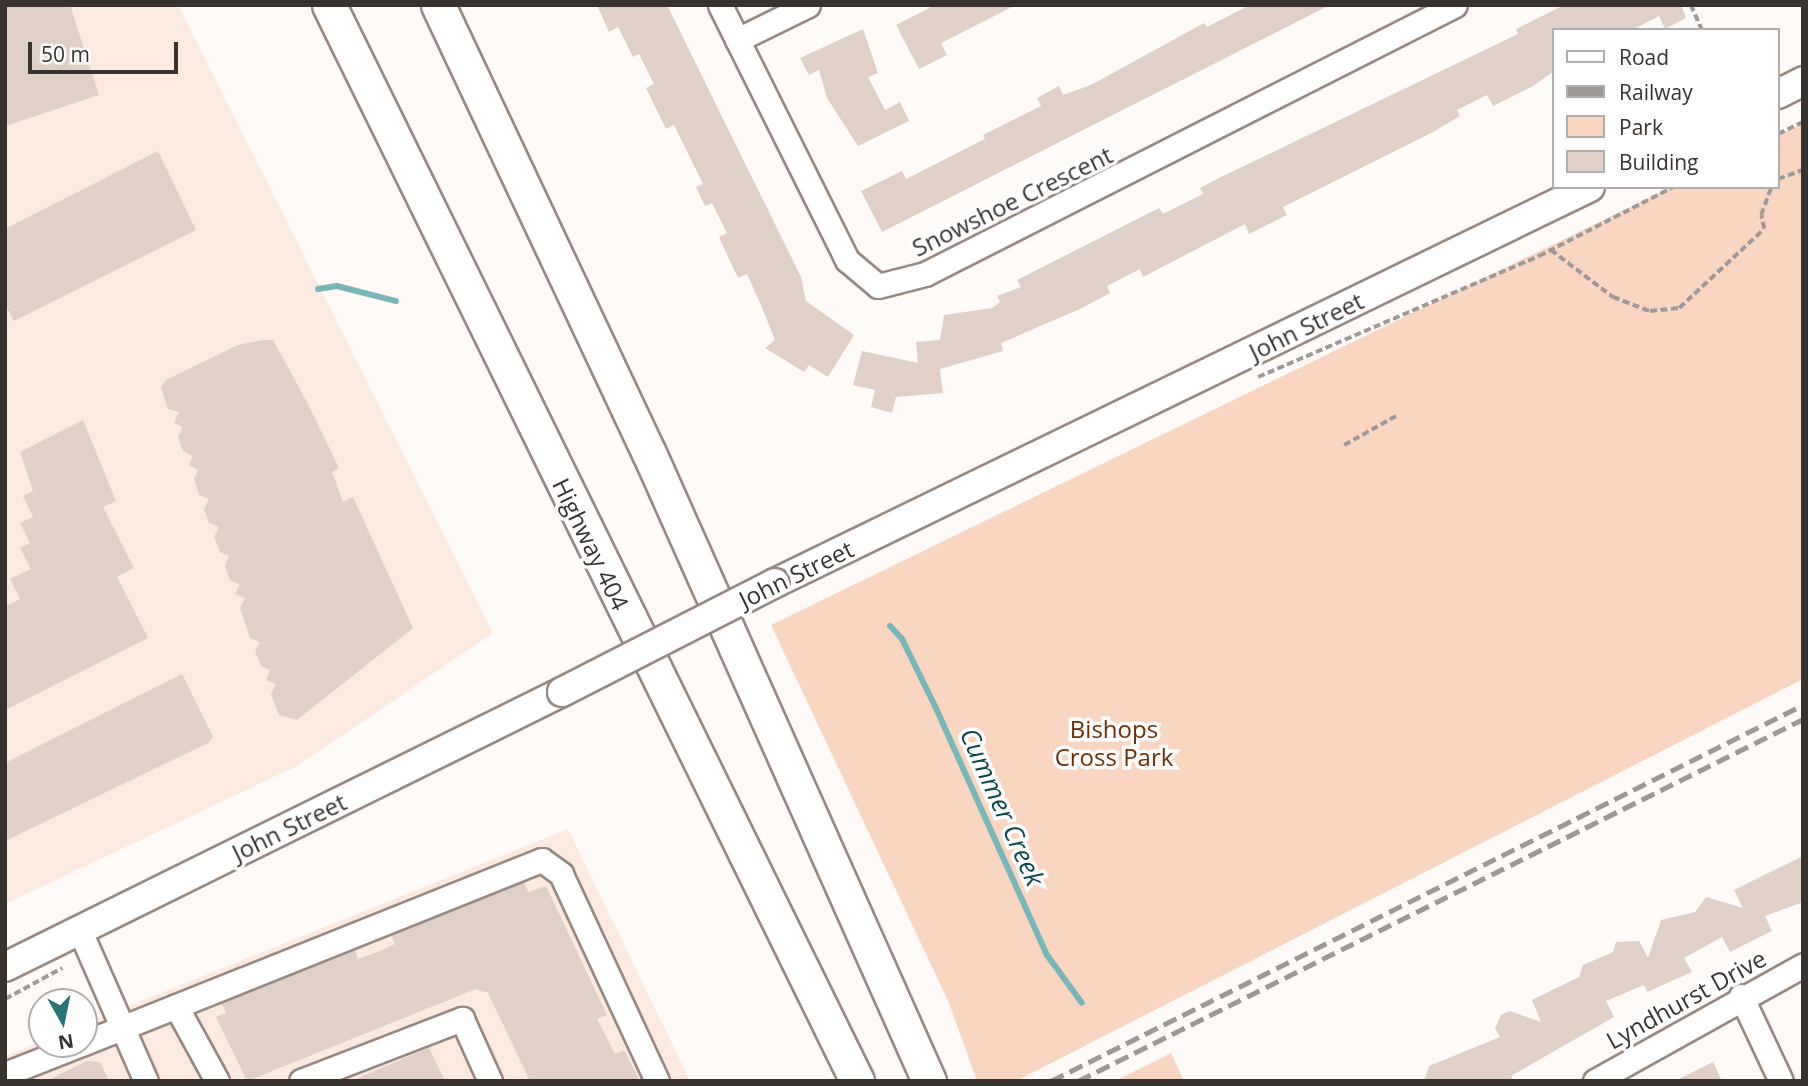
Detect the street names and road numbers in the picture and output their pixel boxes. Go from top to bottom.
street label: Snowshoe Crescent [907,140,1117,262]
street label: John Street [1244,286,1368,366]
street label: Highway 404 [547,473,635,615]
street label: John Street [734,534,858,614]
street label: John Street [227,787,351,867]
street label: Lyndhurst Drive [1601,943,1771,1055]

